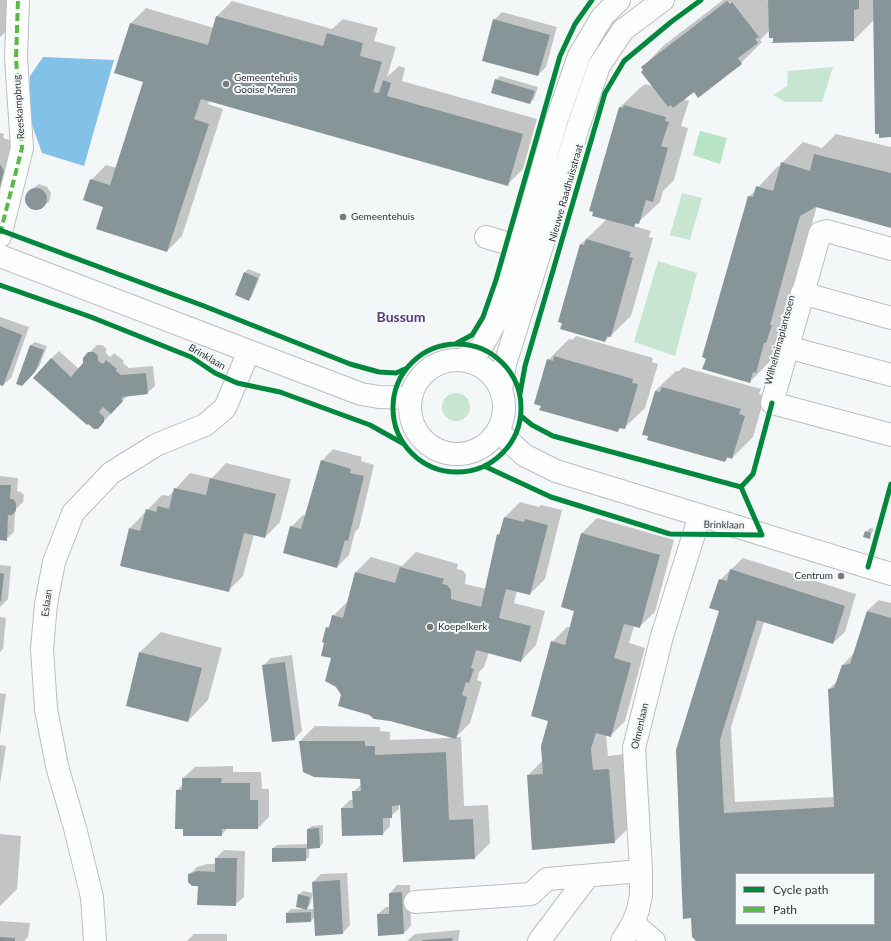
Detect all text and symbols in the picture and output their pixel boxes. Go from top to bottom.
place label: Gemeentehuis Gooise Meren [234,72,298,96]
street label: Reeskampbrug [11,74,27,140]
marker: Gemeentehuis Gooise Meren [221,79,231,89]
street label: Nieuwe Raadhuisstraat [546,143,586,243]
place label: Gemeentehuis [351,211,415,223]
marker: Gemeentehuis [338,212,348,222]
street label: Wilhelminaplantsoen [762,294,798,386]
district label: Bussum [377,309,425,325]
street label: Brinklaan [186,342,228,372]
street label: Brinklaan [703,519,745,531]
place label: Centrum [795,570,833,582]
marker: Centrum [836,571,846,581]
street label: Eslaan [39,588,55,618]
place label: Koepelkerk [438,621,487,633]
marker: Koepelkerk [425,622,435,632]
street label: Olmenlaan [629,702,651,750]
legend [735,873,875,925]
text: Cycle path [773,882,828,897]
text: Path [773,902,797,917]

